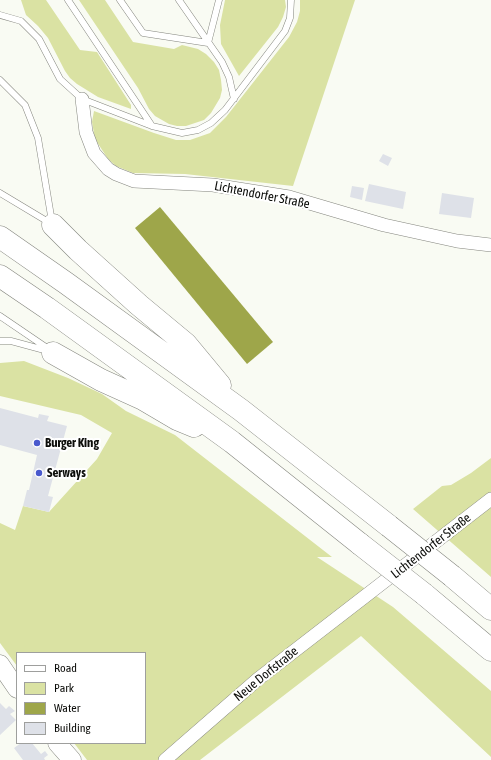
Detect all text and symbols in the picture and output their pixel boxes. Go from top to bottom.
street label: Lichtendorfer Straße [213,178,311,212]
place label: Burger King [45,435,99,451]
marker: Burger King [32,438,42,448]
place label: Serways [47,465,86,481]
marker: Serways [34,468,44,478]
street label: Lichtendorfer Straße [388,510,474,582]
street label: Neue Dorfstraße [231,643,301,705]
legend [16,652,146,744]
text: Road [54,661,77,675]
text: Park [54,681,74,695]
text: Water [54,701,80,715]
text: Building [54,721,91,735]

